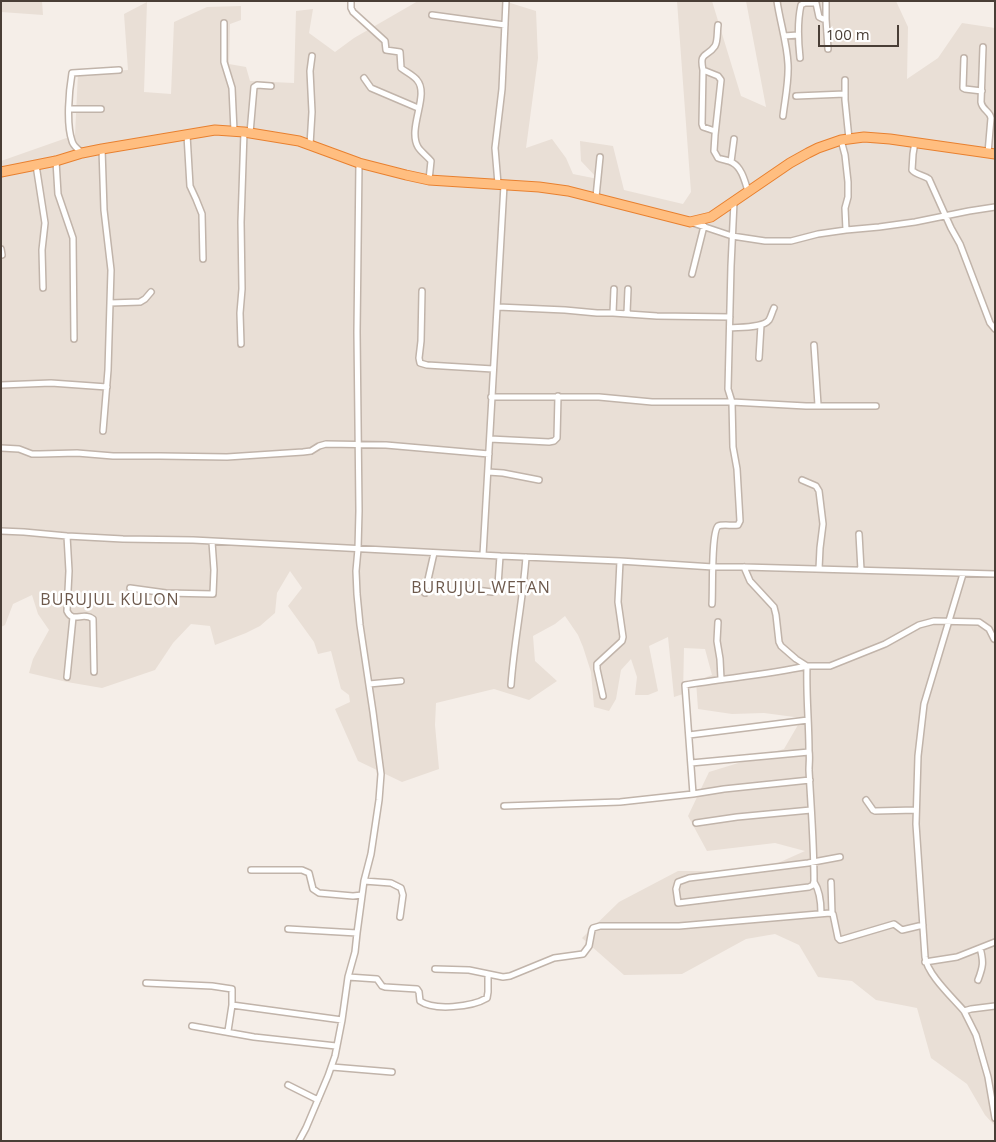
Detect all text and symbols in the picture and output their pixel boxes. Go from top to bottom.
scale bar [821,15,902,47]
text: 100 m [826,24,870,44]
district label: BURUJUL WETAN [410,578,552,598]
district label: BURUJUL KULON [39,590,181,610]

